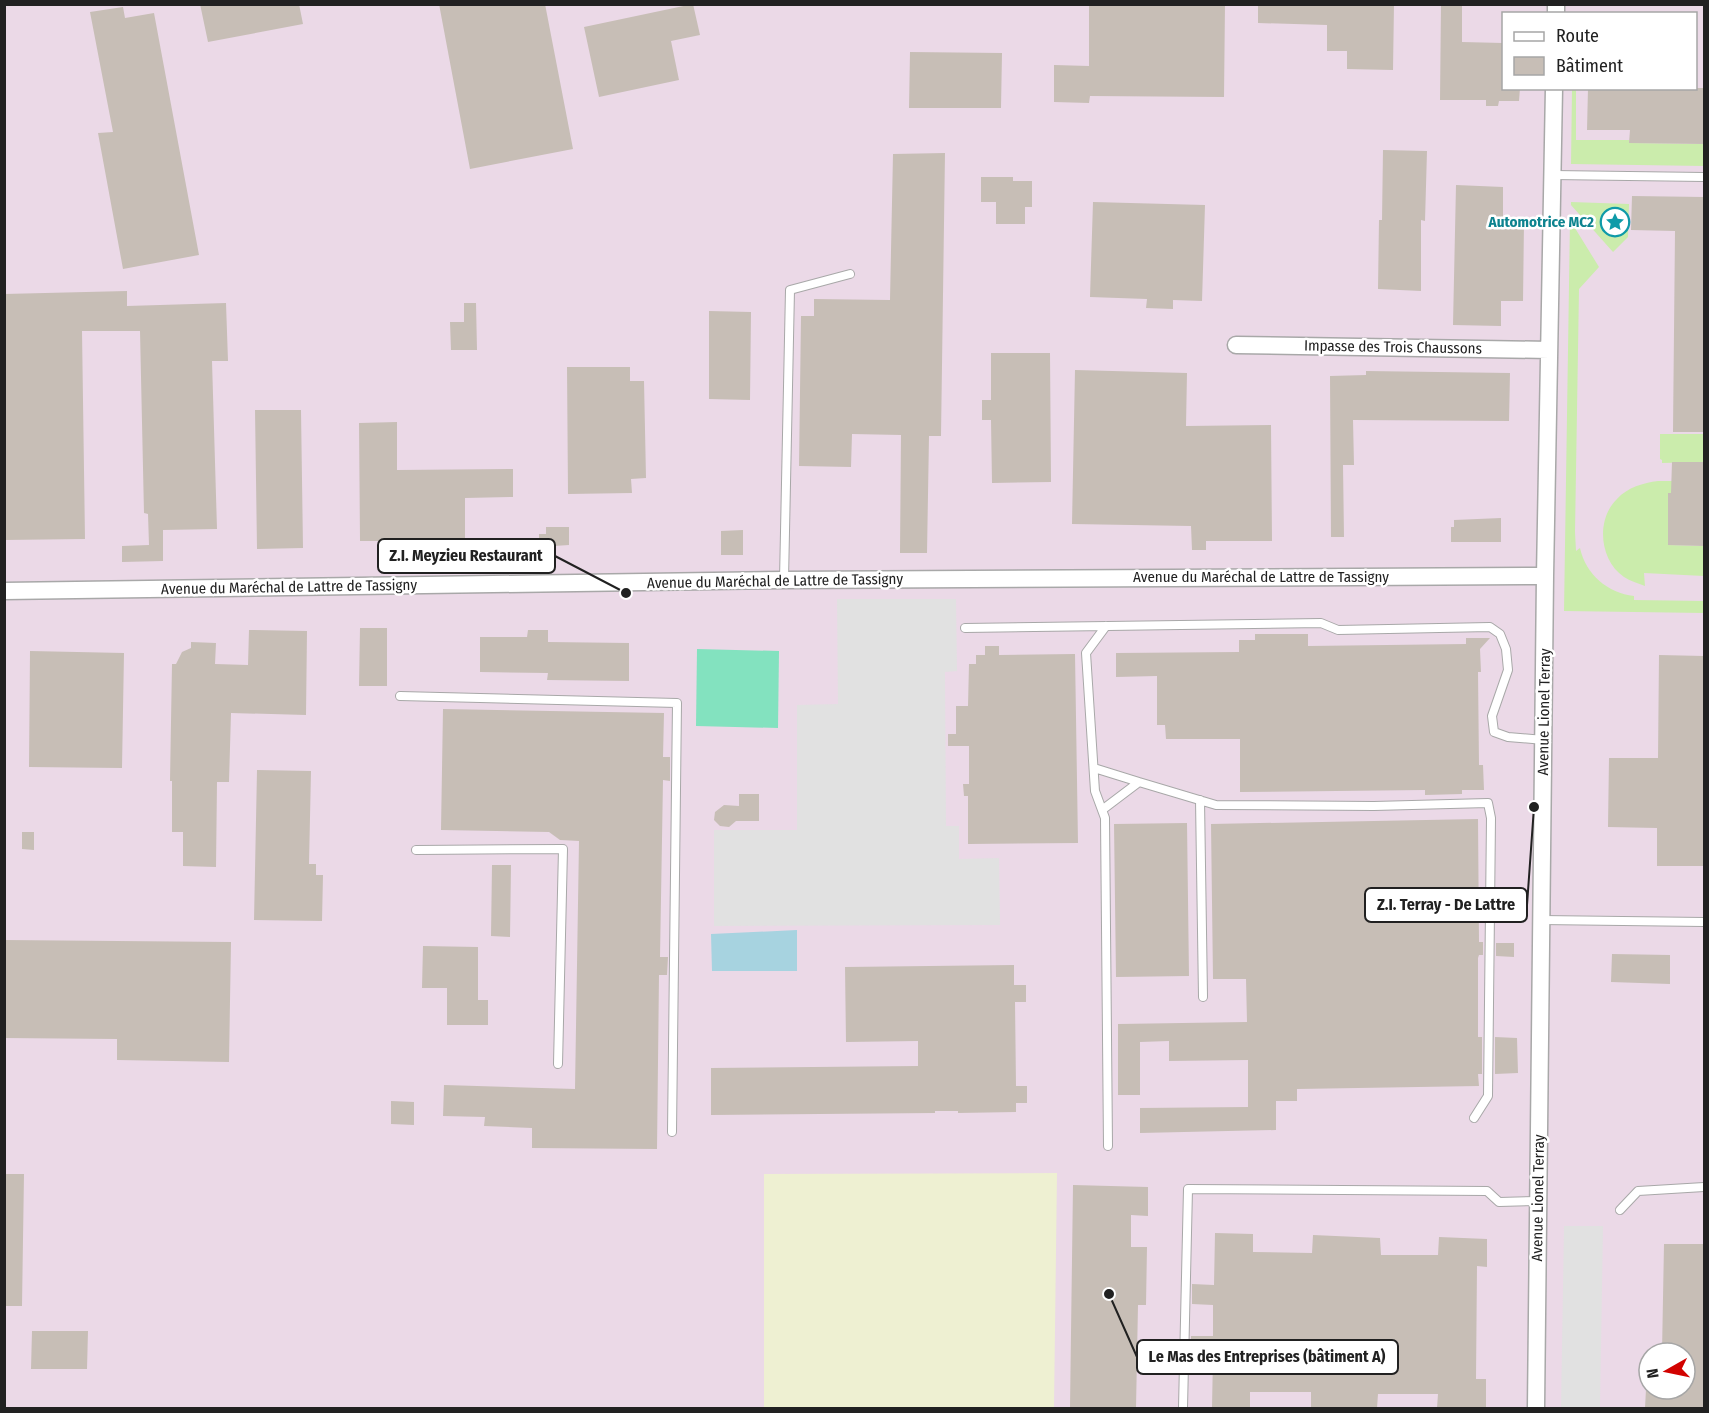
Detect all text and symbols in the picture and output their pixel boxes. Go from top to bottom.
legend [1502,12,1697,90]
text: Route [1556,25,1599,47]
text: Bâtiment [1556,55,1623,77]
place icon: Automotrice MC2 [1599,206,1631,238]
place label: Automotrice MC2 [1488,213,1594,231]
street label: Impasse des Trois Chaussons [1304,336,1482,358]
callout: Z.I. Meyzieu Restaurant [378,539,555,573]
text: Z.I. Meyzieu Restaurant [389,546,543,565]
street label: Avenue du Maréchal de Lattre de Tassigny [1133,568,1389,586]
street label: Avenue du Maréchal de Lattre de Tassigny [647,570,903,592]
street label: Avenue du Maréchal de Lattre de Tassigny [161,576,417,598]
street label: Avenue Lionel Terray [1534,648,1554,776]
callout: Z.I. Terray - De Lattre [1365,888,1527,922]
text: Z.I. Terray - De Lattre [1377,895,1515,914]
street label: Avenue Lionel Terray [1528,1134,1548,1262]
callout: Le Mas des Entreprises (bâtiment A) [1137,1340,1398,1374]
north arrow [1637,1341,1697,1401]
text: Le Mas des Entreprises (bâtiment A) [1149,1347,1386,1366]
text: N [1643,1367,1663,1379]

